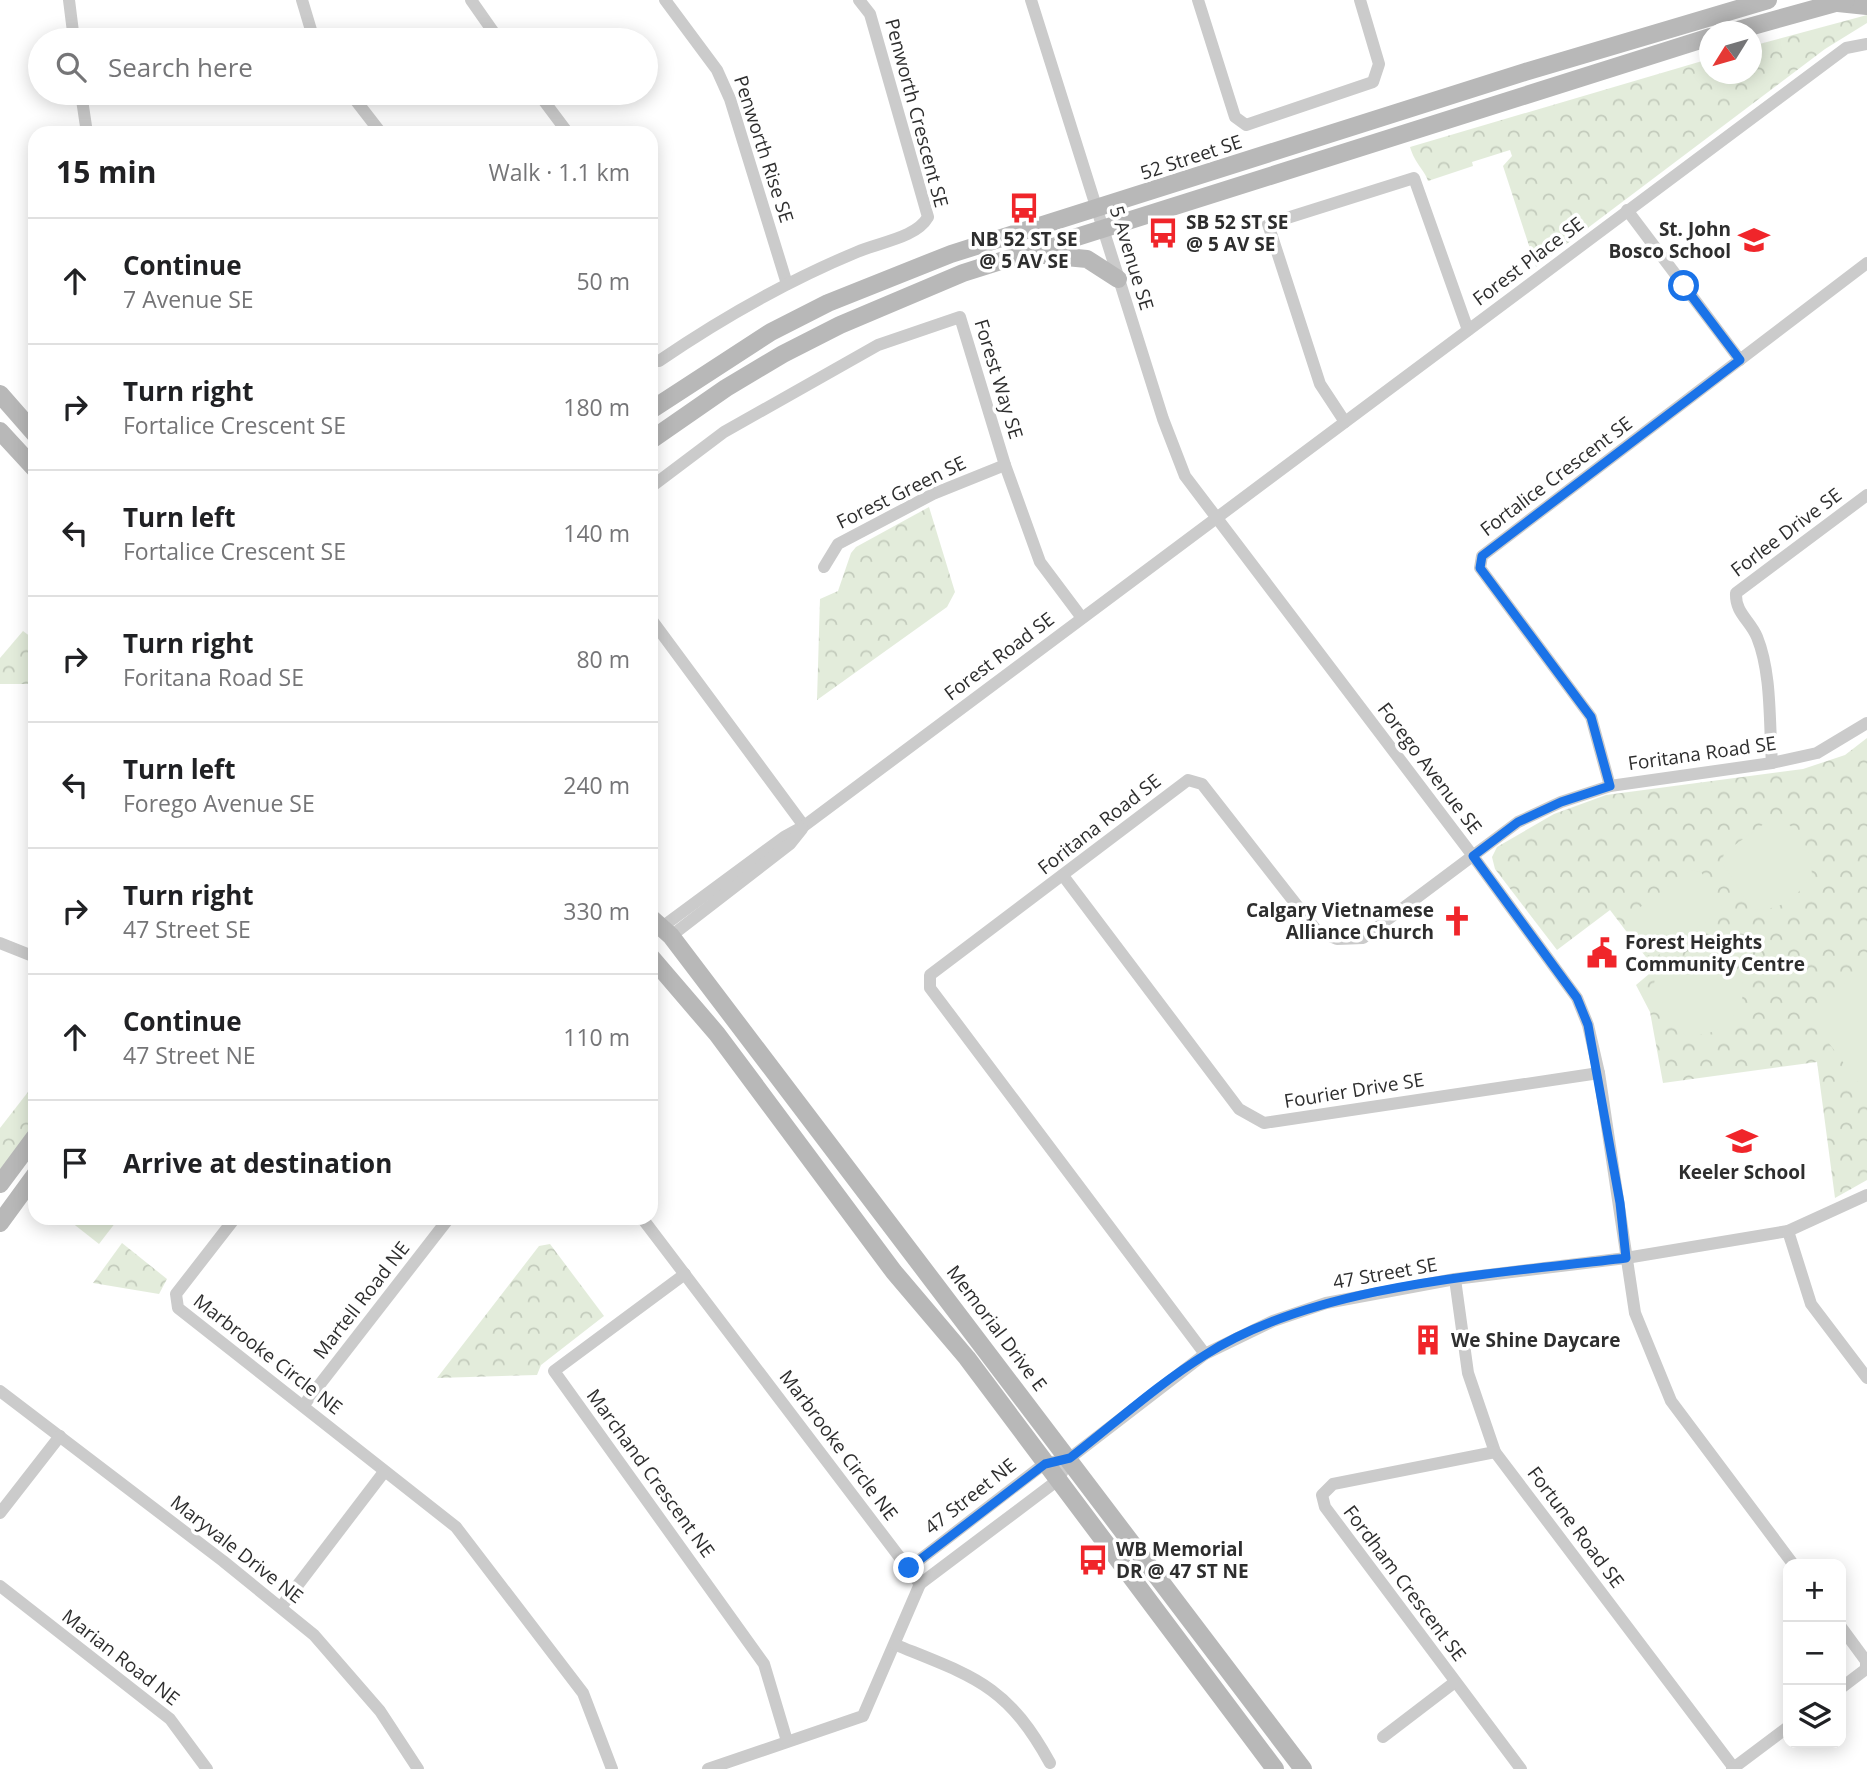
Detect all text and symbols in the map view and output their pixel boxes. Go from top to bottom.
street label: Penworth Crescent SE [879,16,955,210]
north arrow [1699,21,1762,84]
search box [28,28,658,105]
icon: search [52,48,90,86]
text: Search here [108,49,253,85]
street label: Penworth Rise SE [728,72,800,226]
street label: 52 Street SE [1137,128,1245,186]
text: 15 min [56,151,156,192]
text: Walk · 1.1 km [488,156,630,188]
bus stop icon: NB 52 ST SE @ 5 AV SE [1007,191,1041,225]
street label: 5 Avenue SE [1104,203,1160,313]
place label: SB 52 ST SE @ 5 AV SE [1186,209,1288,257]
street label: Forest Place SE [1467,211,1589,311]
bus stop icon: SB 52 ST SE @ 5 AV SE [1146,216,1180,250]
place label: St. John Bosco School [1609,216,1731,264]
school or university icon: St. John Bosco School [1737,223,1771,257]
place label: NB 52 ST SE @ 5 AV SE [970,226,1078,274]
text: Continue [123,247,242,283]
icon: ahead [56,262,94,300]
text: 50 m [576,265,630,297]
route start [1668,270,1699,301]
text: 7 Avenue SE [123,283,254,315]
street label: Forest Way SE [968,316,1030,442]
text: Turn right [123,373,254,409]
icon: right [56,388,94,426]
text: 180 m [563,391,630,423]
text: Fortalice Crescent SE [123,409,346,441]
street label: Fortalice Crescent SE [1475,410,1637,542]
street label: Forest Green SE [832,449,970,535]
street label: Forlee Drive SE [1725,482,1847,582]
text: Turn left [123,499,235,535]
icon: left [56,514,94,552]
text: 140 m [563,517,630,549]
text: Fortalice Crescent SE [123,535,346,567]
street label: Forest Road SE [939,606,1059,706]
text: Turn right [123,625,254,661]
icon: right [56,640,94,678]
text: 80 m [576,643,630,675]
text: Foritana Road SE [123,661,304,693]
street label: Forego Avenue SE [1372,697,1488,839]
street label: Foritana Road SE [1626,730,1778,776]
text: Turn left [123,751,235,787]
icon: left [56,766,94,804]
street label: Foritana Road SE [1032,768,1166,880]
text: 240 m [563,769,630,801]
text: Forego Avenue SE [123,787,315,819]
text: Turn right [123,877,254,913]
icon: right [56,892,94,930]
text: 330 m [563,895,630,927]
place label: Calgary Vietnamese Alliance Church [1246,897,1434,945]
church icon: Calgary Vietnamese Alliance Church [1440,904,1474,938]
text: 47 Street SE [123,913,251,945]
place label: Forest Heights Community Centre [1625,929,1805,977]
public building icon: Forest Heights Community Centre [1585,936,1619,970]
text: Continue [123,1003,242,1039]
icon: ahead [56,1018,94,1056]
text: 110 m [563,1021,630,1053]
text: 47 Street NE [123,1039,256,1071]
street label: Fourier Drive SE [1282,1066,1426,1114]
school or university icon: Keeler School [1725,1124,1759,1158]
icon: arrive [56,1144,94,1182]
text: Arrive at destination [123,1145,392,1181]
place label: Keeler School [1678,1159,1806,1185]
street label: Martell Road NE [307,1236,415,1364]
street label: 47 Street SE [1331,1251,1439,1295]
street label: Memorial Drive E [941,1260,1053,1396]
street label: Marbrooke Circle NE [188,1288,348,1420]
building icon: We Shine Daycare [1411,1323,1445,1357]
place label: We Shine Daycare [1451,1327,1620,1353]
street label: Marbrooke Circle NE [774,1364,904,1526]
street label: Marchand Crescent NE [581,1383,721,1563]
street label: 47 Street NE [919,1452,1021,1540]
street label: Fortune Road SE [1522,1461,1630,1593]
street label: Maryvale Drive NE [165,1489,309,1609]
street label: Fordham Crescent SE [1338,1500,1472,1666]
place label: WB Memorial DR @ 47 ST NE [1116,1536,1249,1584]
bus stop icon: WB Memorial DR @ 47 ST NE [1076,1543,1110,1577]
route end [893,1552,924,1583]
map controls [1783,1559,1846,1748]
button: + [1783,1559,1846,1622]
street label: Marian Road NE [57,1603,185,1711]
button: − [1783,1622,1846,1685]
button: layers [1783,1685,1846,1748]

